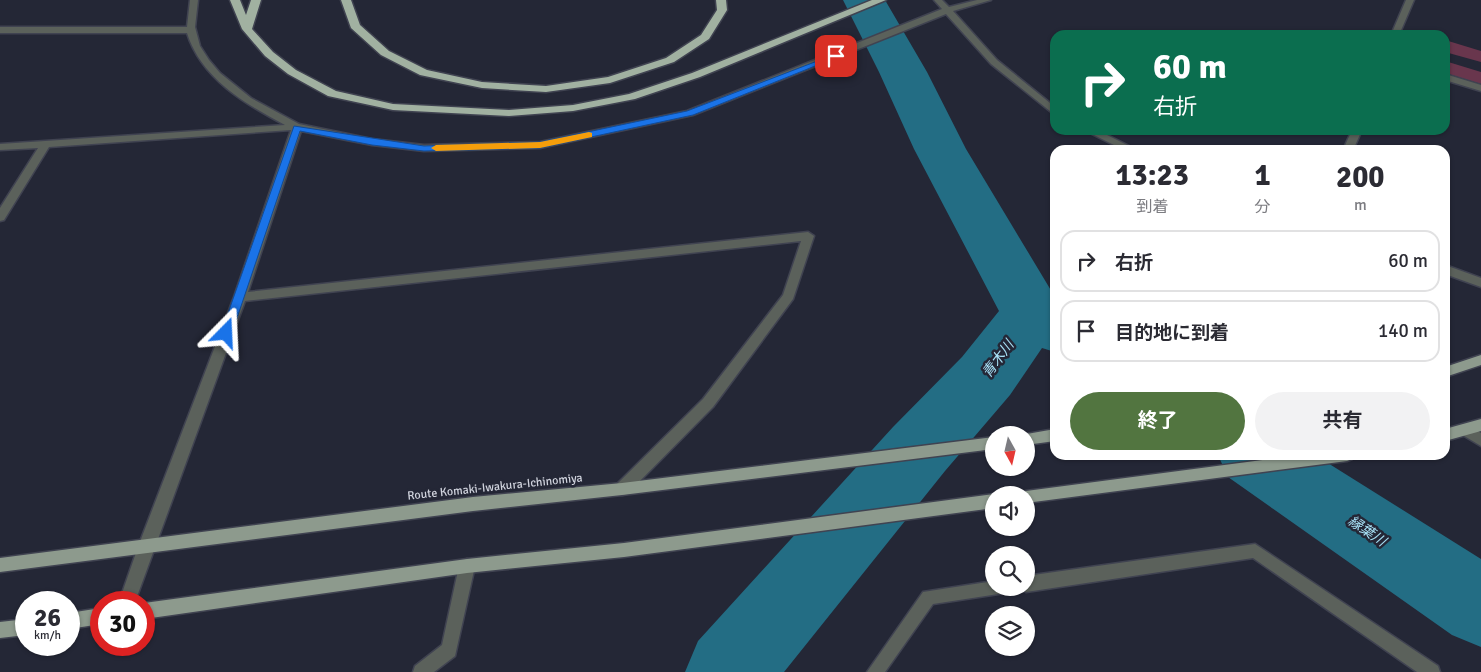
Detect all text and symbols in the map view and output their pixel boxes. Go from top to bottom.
pin [815,35,857,77]
icon: arrive [822,42,850,70]
text: 60 m [1153,45,1227,88]
icon: right [1070,50,1135,115]
text: 右折 [1153,93,1197,120]
text: 13:23 [1115,157,1189,194]
text: 1 [1254,157,1271,194]
text: 200 [1336,159,1385,196]
text: m [1354,195,1367,215]
text: 到着 [1136,197,1168,217]
text: 分 [1254,197,1271,217]
icon: right [1072,247,1100,275]
text: 60 m [1388,249,1428,273]
text: 右折 [1115,251,1153,275]
position arrow [199,306,251,358]
icon: arrive [1072,317,1100,345]
text: 140 m [1378,319,1428,343]
text: 目的地に到着 [1115,321,1229,345]
water label: 青木川 [979,336,1019,381]
button: 終了 [1070,392,1245,450]
button: 共有 [1255,392,1430,450]
north arrow [985,426,1035,476]
map controls [985,426,1035,656]
street label: Route Komaki-Iwakura-Ichinomiya [407,470,583,504]
button: sound [985,486,1035,536]
water label: 縁葉川 [1345,512,1391,551]
button: search [985,546,1035,596]
speed limit sign: 30 [90,591,155,656]
text: 26 [34,602,61,633]
button: layers [985,606,1035,656]
text: km/h [34,628,61,643]

